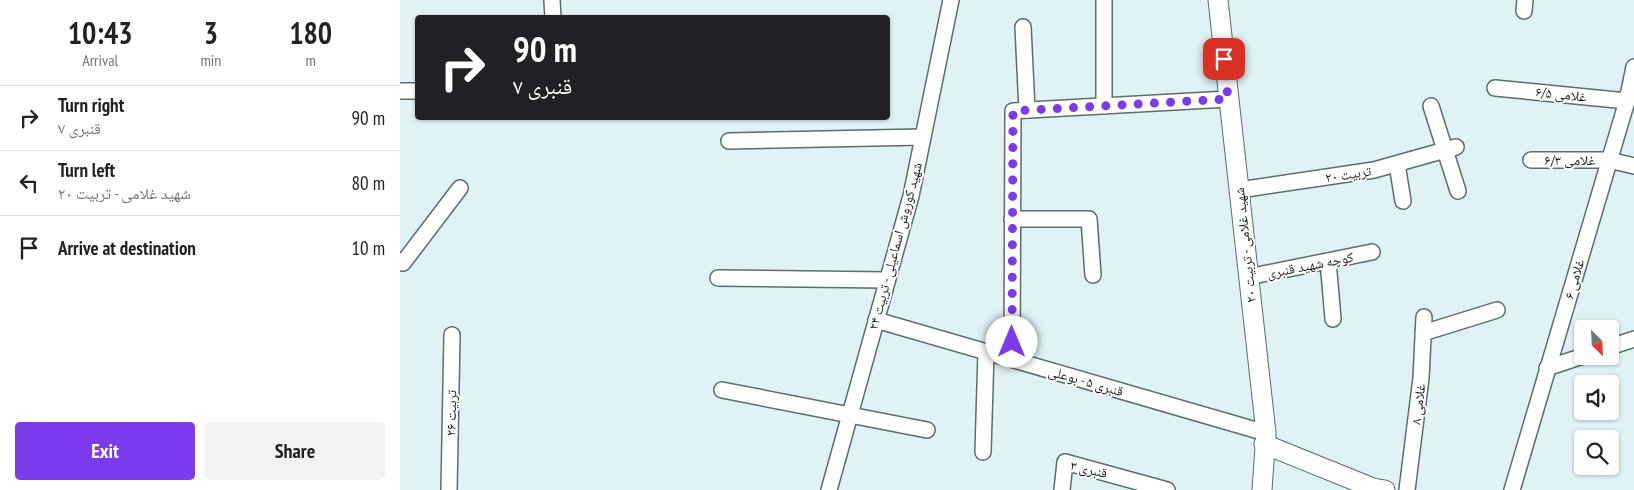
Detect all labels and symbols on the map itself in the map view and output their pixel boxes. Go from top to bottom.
pin [1203,38,1245,80]
street label: غلامی ۶/۵ [1535,82,1587,106]
street label: غلامی ۶/۳ [1544,151,1596,169]
street label: شهید کوروش اسماعیلی - تربیت ۲۴ [864,160,926,332]
street label: تربیت ۲۰ [1324,161,1372,187]
street label: شهید غلامی - تربیت ۲۰ [1230,186,1260,304]
street label: کوچه شهید قنبری [1265,248,1355,282]
street label: غلامی ۶ [1560,257,1588,301]
position arrow [985,315,1037,367]
north arrow [1574,320,1619,365]
street label: قنبری ۵ - بوعلی [1046,362,1126,400]
street label: غلامی ۸ [1407,383,1429,425]
street label: تربیت ۲۶ [442,389,460,436]
street label: قنبری ۳ [1069,456,1109,482]

